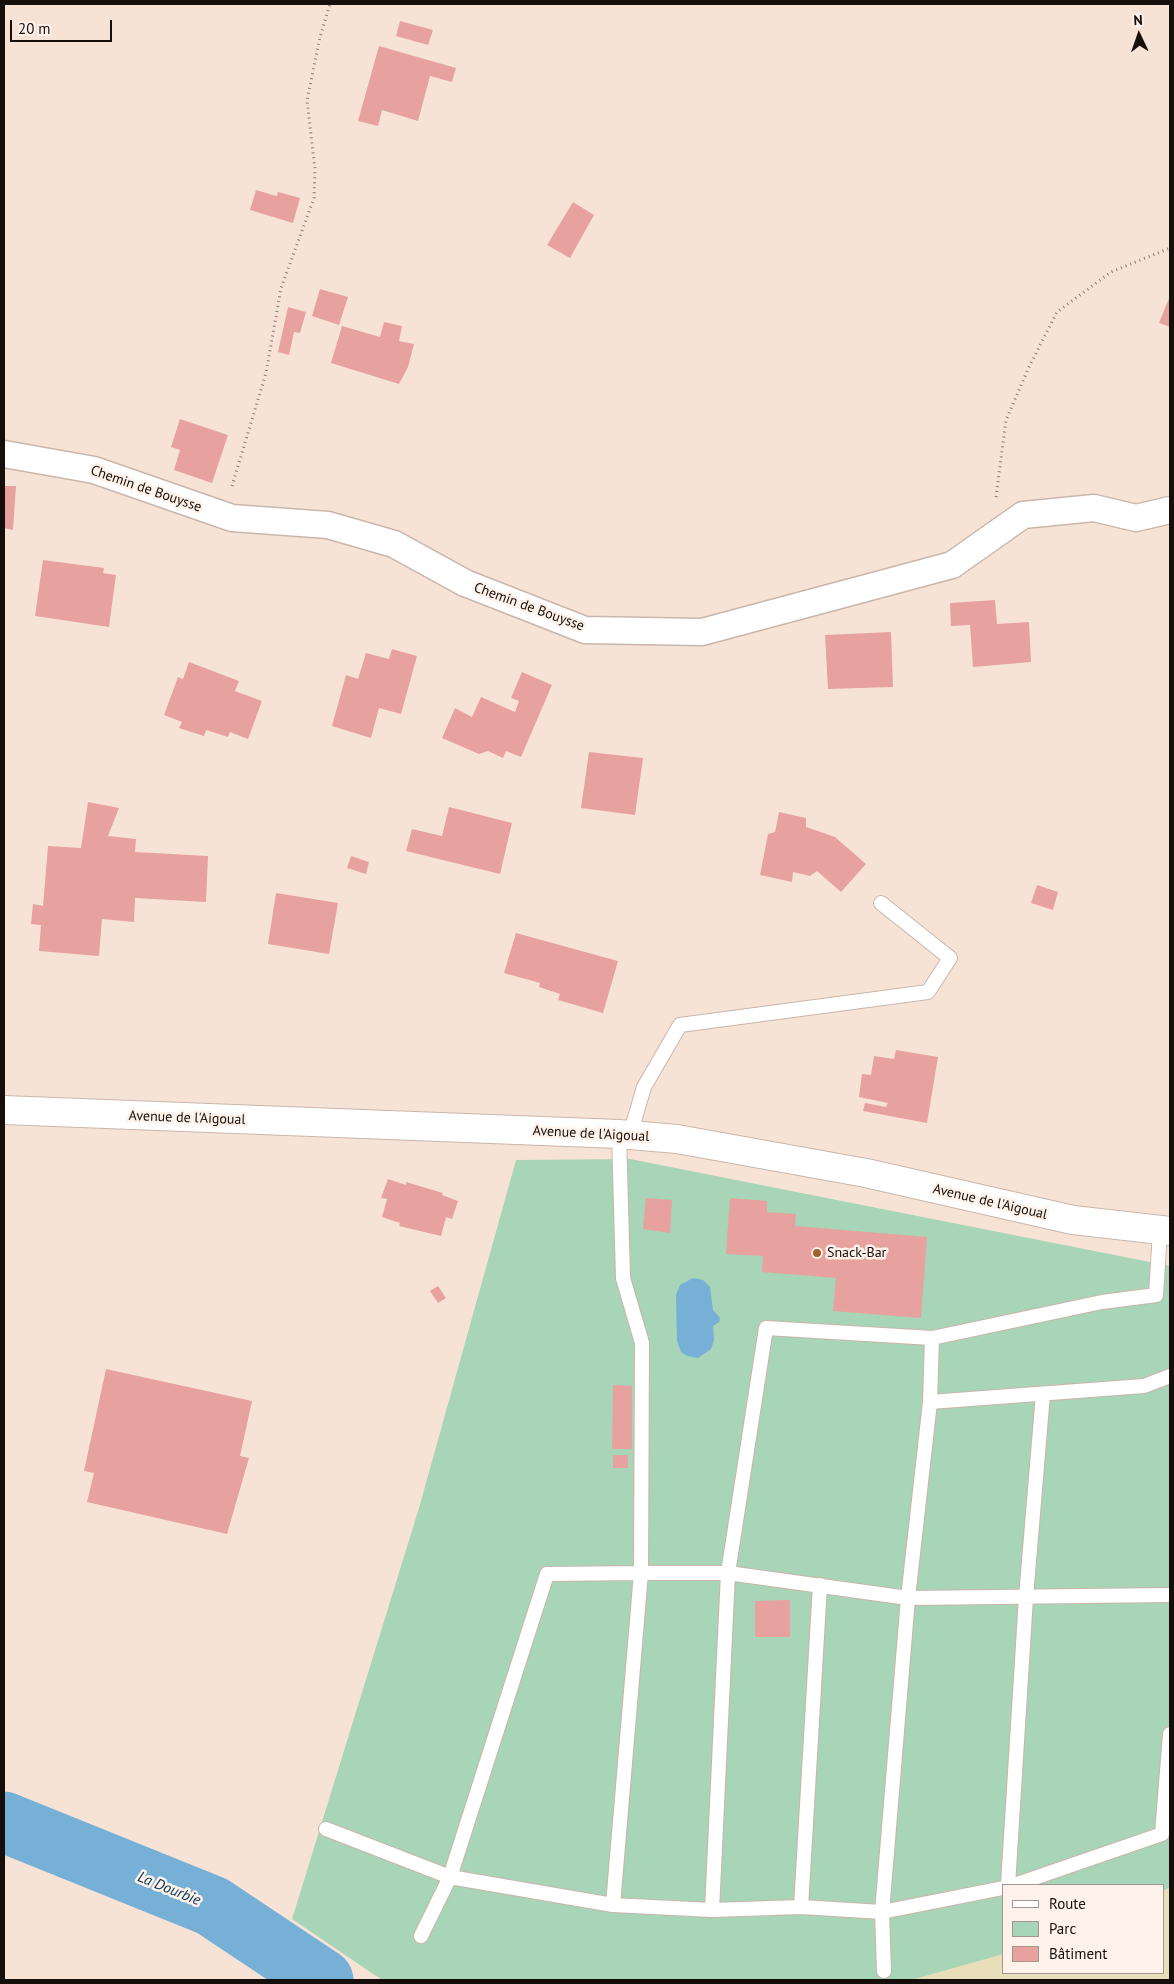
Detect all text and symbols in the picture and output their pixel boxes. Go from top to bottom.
scale bar [12,10,115,42]
north arrow [1114,10,1164,60]
text: N [1133,11,1143,29]
text: 20 m [18,19,51,38]
street label: Chemin de Bouysse [88,462,204,516]
street label: Chemin de Bouysse [471,579,587,635]
street label: Avenue de l'Aigoual [128,1108,246,1128]
street label: Avenue de l'Aigoual [532,1123,650,1145]
street label: Avenue de l'Aigoual [931,1181,1049,1223]
place label: Snack-Bar [827,1245,886,1261]
marker: Snack-Bar [811,1247,823,1259]
water label: La Dourbie [135,1868,203,1910]
legend [1002,1884,1164,1974]
text: Route [1049,1894,1086,1913]
text: Parc [1049,1919,1076,1938]
text: Bâtiment [1049,1944,1107,1963]

